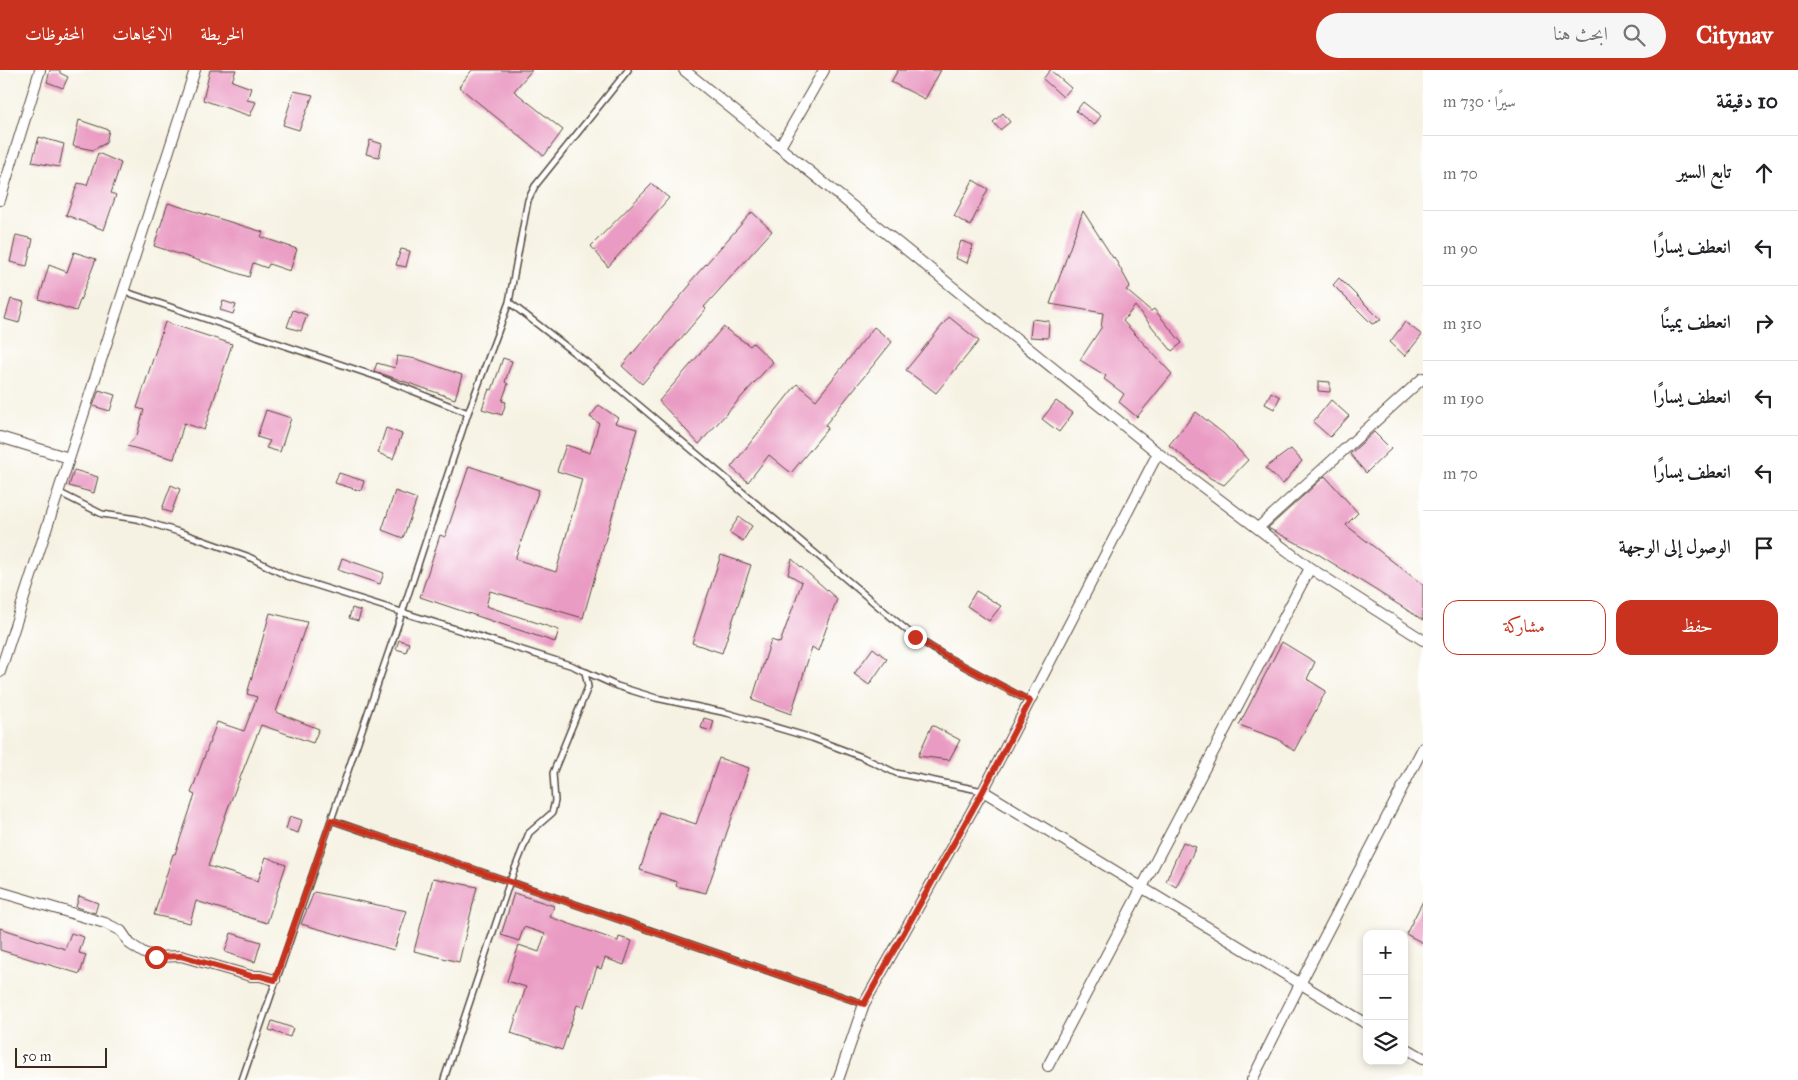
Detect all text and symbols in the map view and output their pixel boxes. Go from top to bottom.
search box [1316,13,1666,58]
text: Citynav [1696,20,1773,50]
icon: search [1620,21,1648,49]
text: ابحث هنا [1553,22,1608,45]
text: المحفوظات [25,23,84,45]
text: الاتجاهات [112,23,172,45]
text: الخريطة [200,23,244,45]
text: 10 دقيقة [1716,88,1778,114]
text: سيرًا · 730 m [1443,92,1516,111]
icon: ahead [1750,159,1778,187]
text: تابع السير [1677,160,1731,183]
text: 70 m [1443,164,1478,183]
icon: left [1750,234,1778,262]
text: انعطف يسارًا [1653,235,1731,258]
text: 90 m [1443,239,1478,258]
icon: right [1750,309,1778,337]
text: انعطف يمينًا [1661,310,1731,333]
text: 310 m [1443,314,1482,333]
icon: left [1750,384,1778,412]
text: انعطف يسارًا [1653,385,1731,408]
text: 190 m [1443,389,1484,408]
icon: left [1750,459,1778,487]
text: انعطف يسارًا [1653,460,1731,483]
text: 70 m [1443,464,1478,483]
icon: arrive [1750,534,1778,562]
text: الوصول إلى الوجهة [1619,535,1731,558]
button: مشاركة [1443,600,1606,655]
button: حفظ [1616,600,1778,655]
route end [904,626,927,649]
map controls [1363,930,1408,1065]
button: + [1363,930,1408,975]
route start [145,946,168,969]
button: − [1363,975,1408,1020]
button: layers [1363,1020,1408,1065]
scale bar [15,1045,108,1068]
text: 50 m [22,1048,51,1065]

